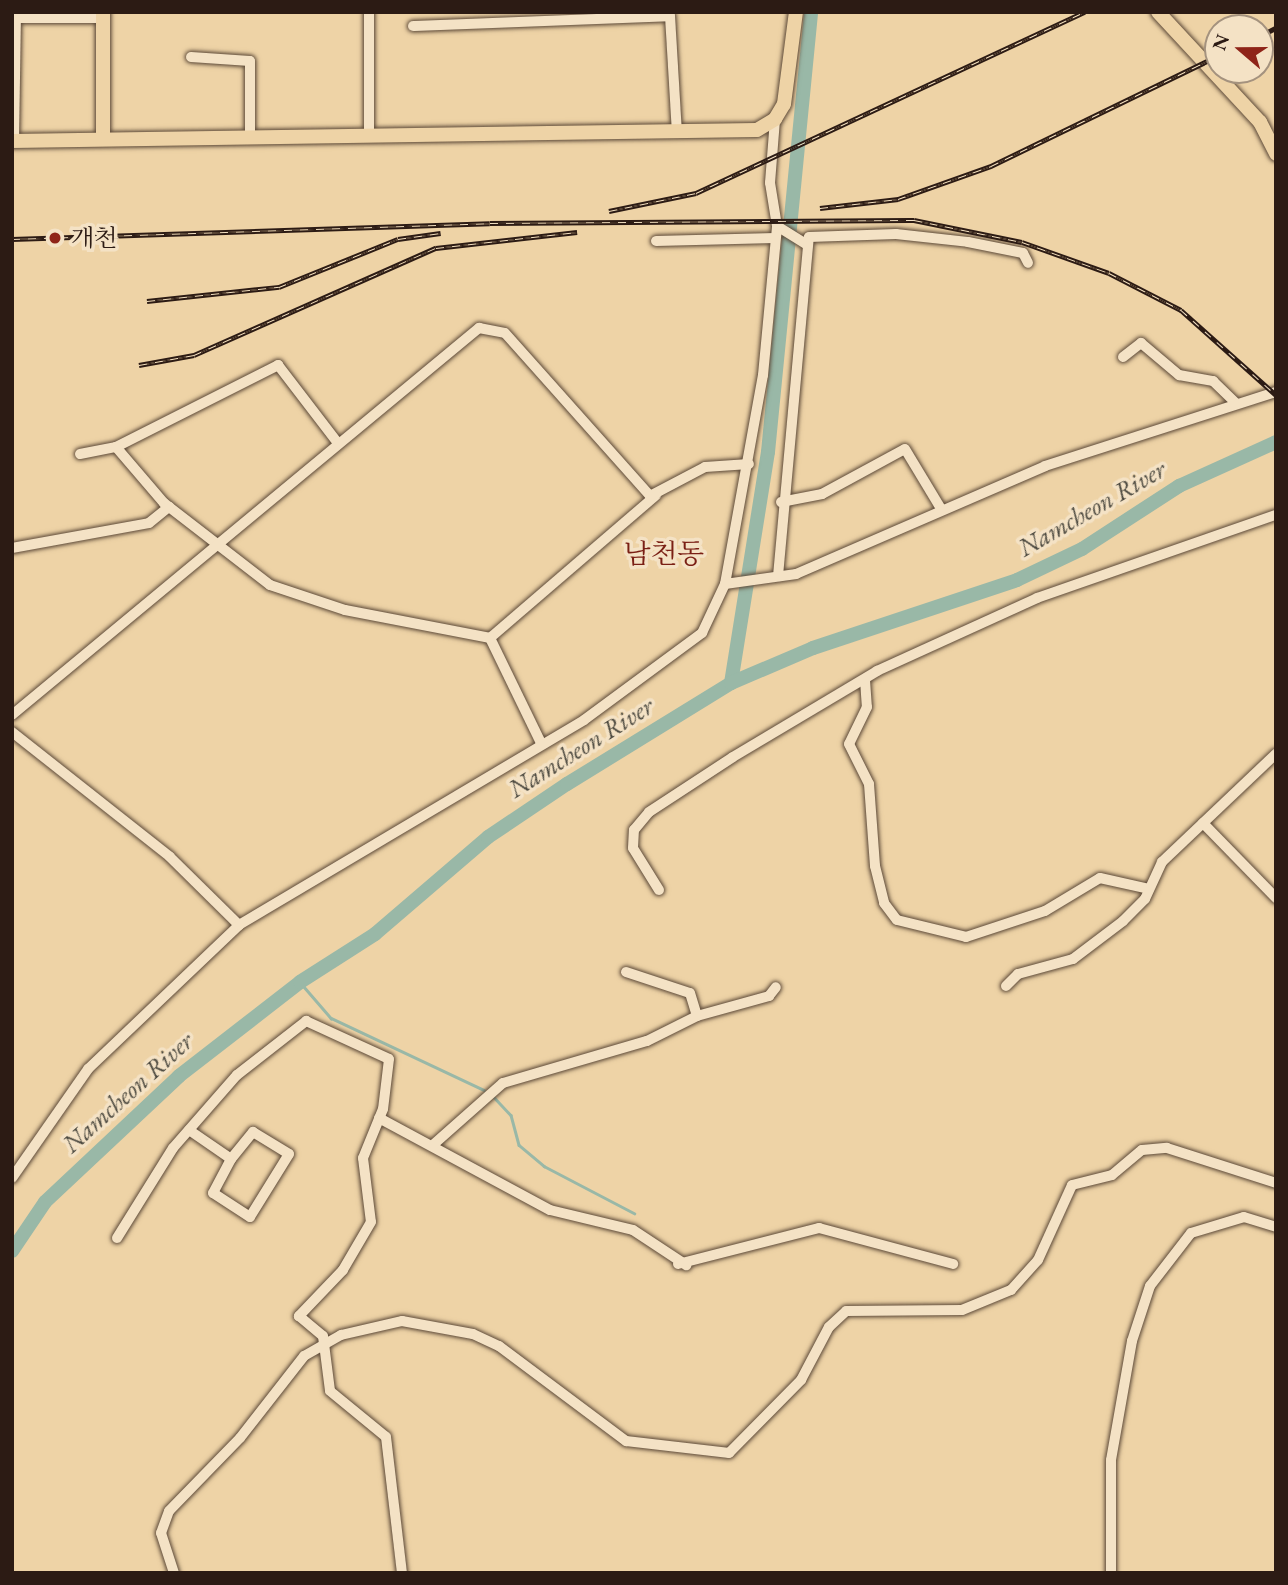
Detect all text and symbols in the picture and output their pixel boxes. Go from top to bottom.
north arrow [1204,14,1274,84]
text: N [1206,31,1235,54]
place label: 개천 [71,224,117,252]
marker: 개천 [45,228,65,248]
water label: Namcheon River [1012,454,1172,564]
district label: 남천동 [623,536,705,570]
water label: Namcheon River [502,691,660,805]
water label: Namcheon River [56,1026,200,1160]

